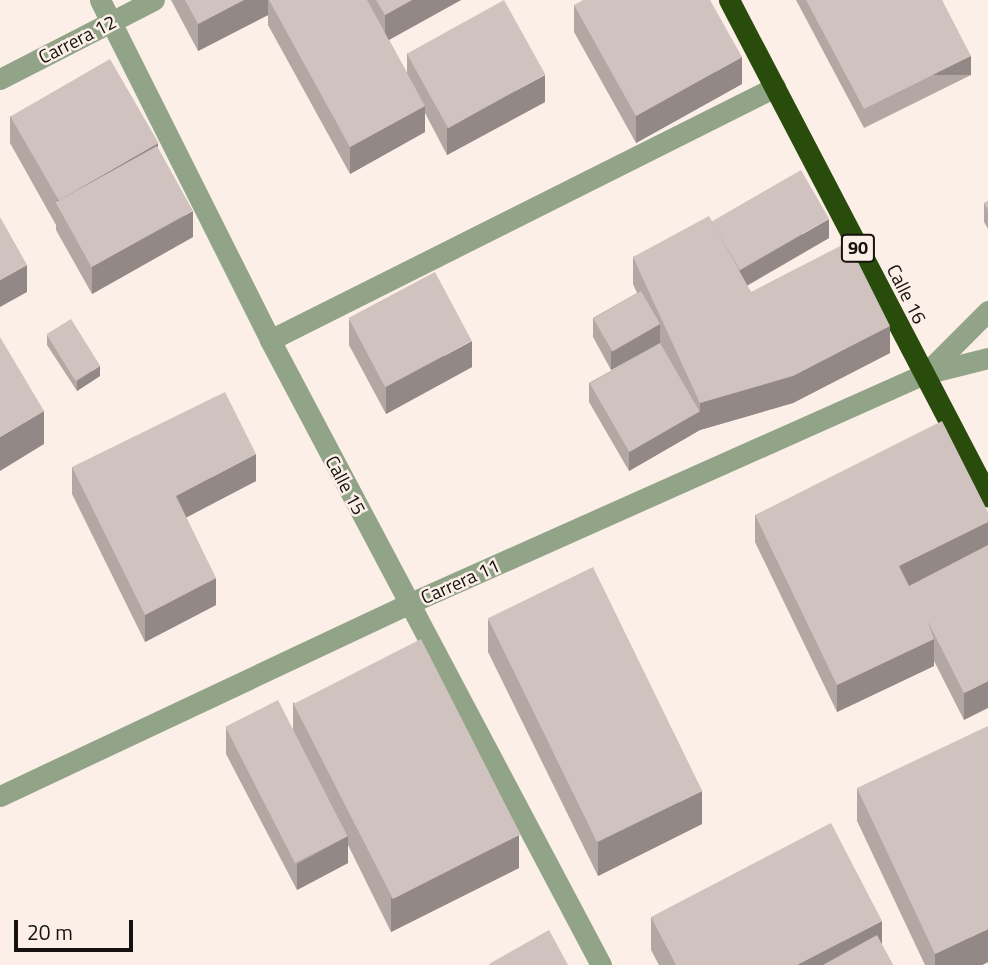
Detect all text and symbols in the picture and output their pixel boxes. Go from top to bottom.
street label: Carrera 12 [34,10,120,68]
road number: 90 [840,234,876,262]
street label: Calle 16 [882,260,932,328]
street label: Calle 15 [321,452,371,518]
street label: Carrera 11 [417,554,503,608]
scale bar [18,906,136,950]
text: 20 m [27,916,73,948]

